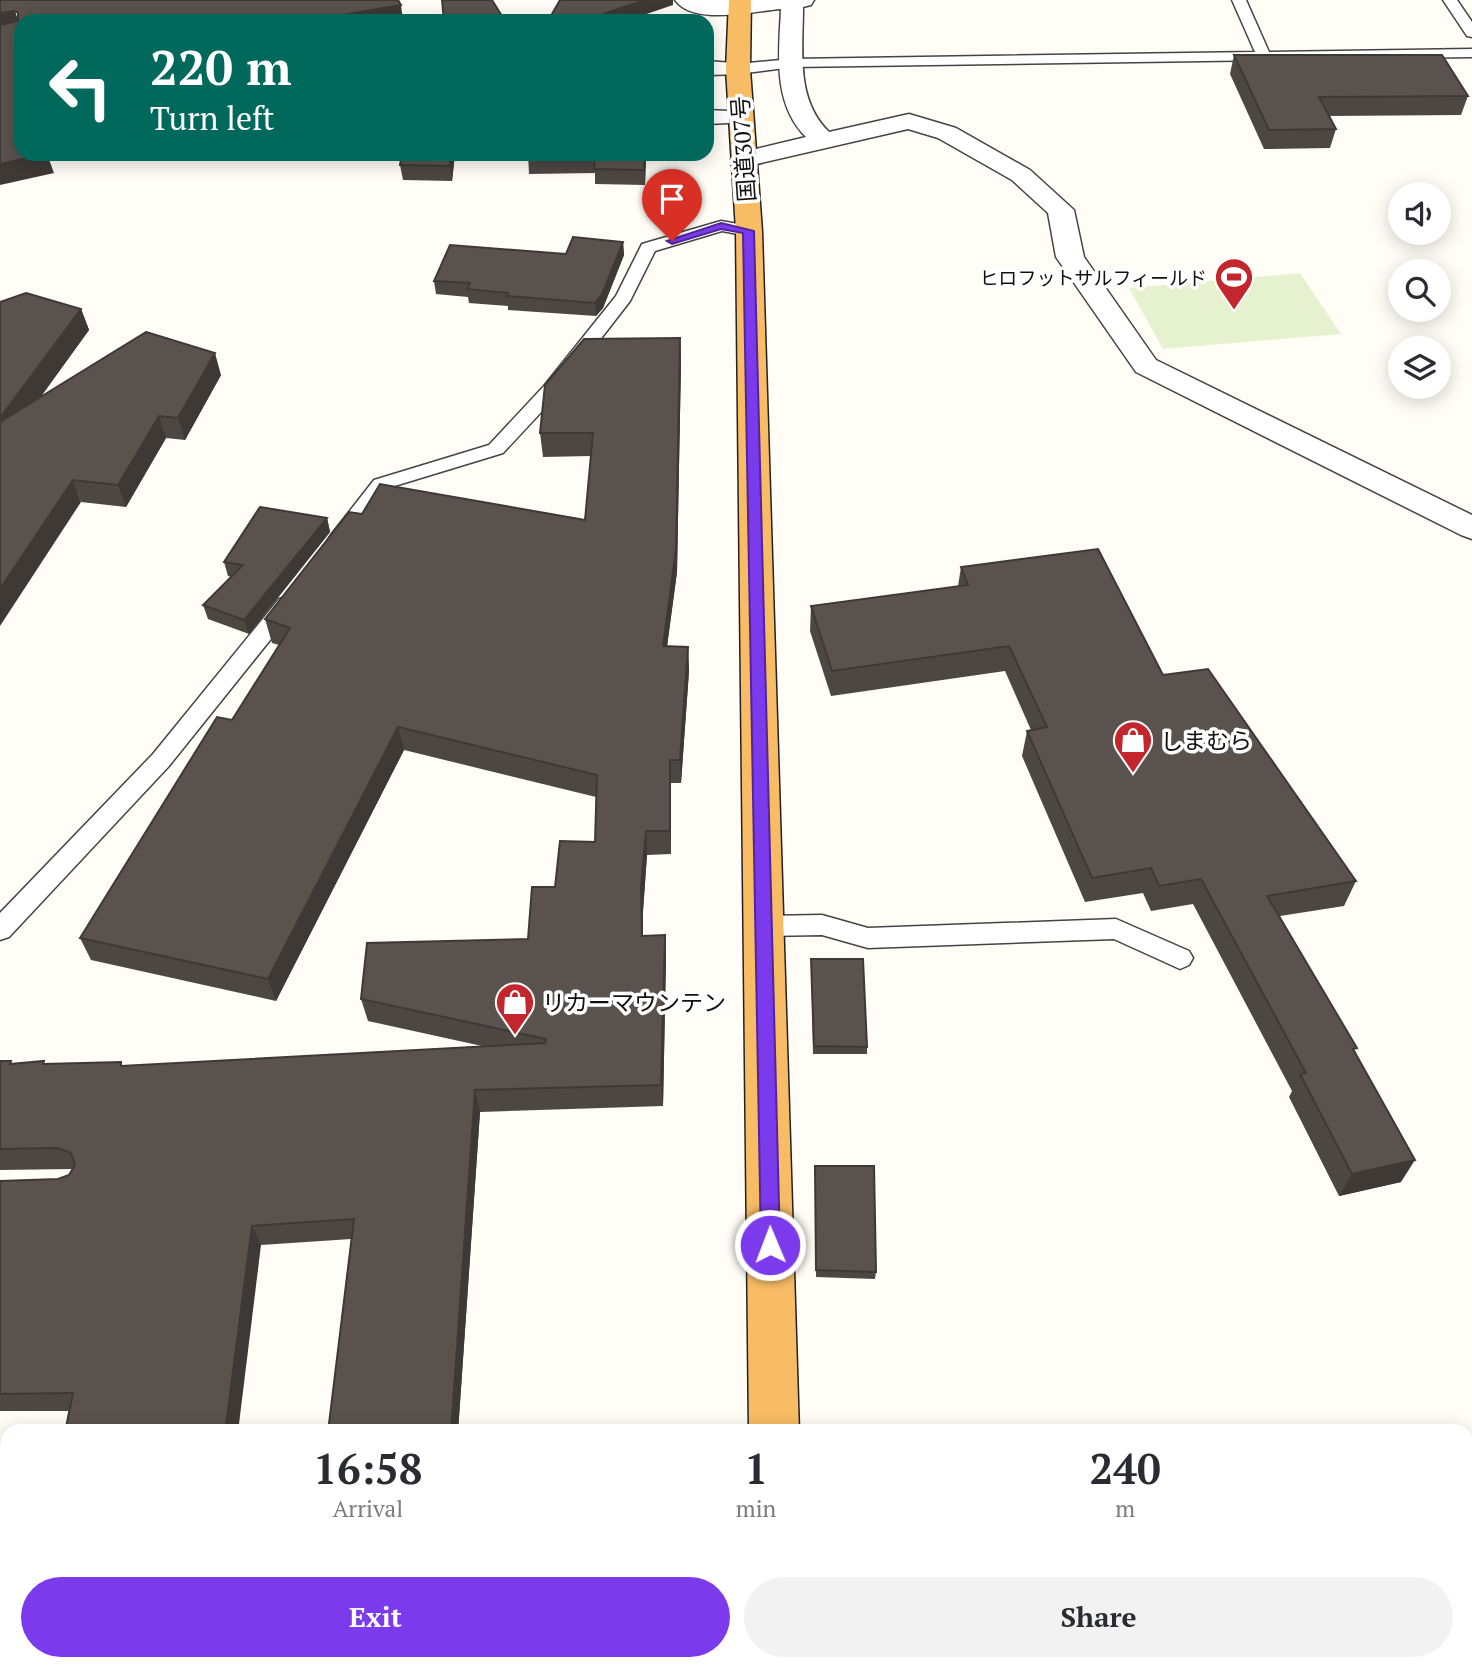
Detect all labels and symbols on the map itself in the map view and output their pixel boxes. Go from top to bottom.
street label: 国道307号 [724,95,762,203]
pin [642,169,702,241]
sports icon: ヒロフットサルフィールド [1213,256,1255,311]
place label: ヒロフットサルフィールド [979,265,1207,290]
shop icon: しまむら [1112,719,1154,774]
place label: しまむら [1160,725,1252,756]
shop icon: リカーマウンテン [494,981,536,1036]
place label: リカーマウンテン [542,987,726,1018]
position arrow [733,1208,807,1282]

